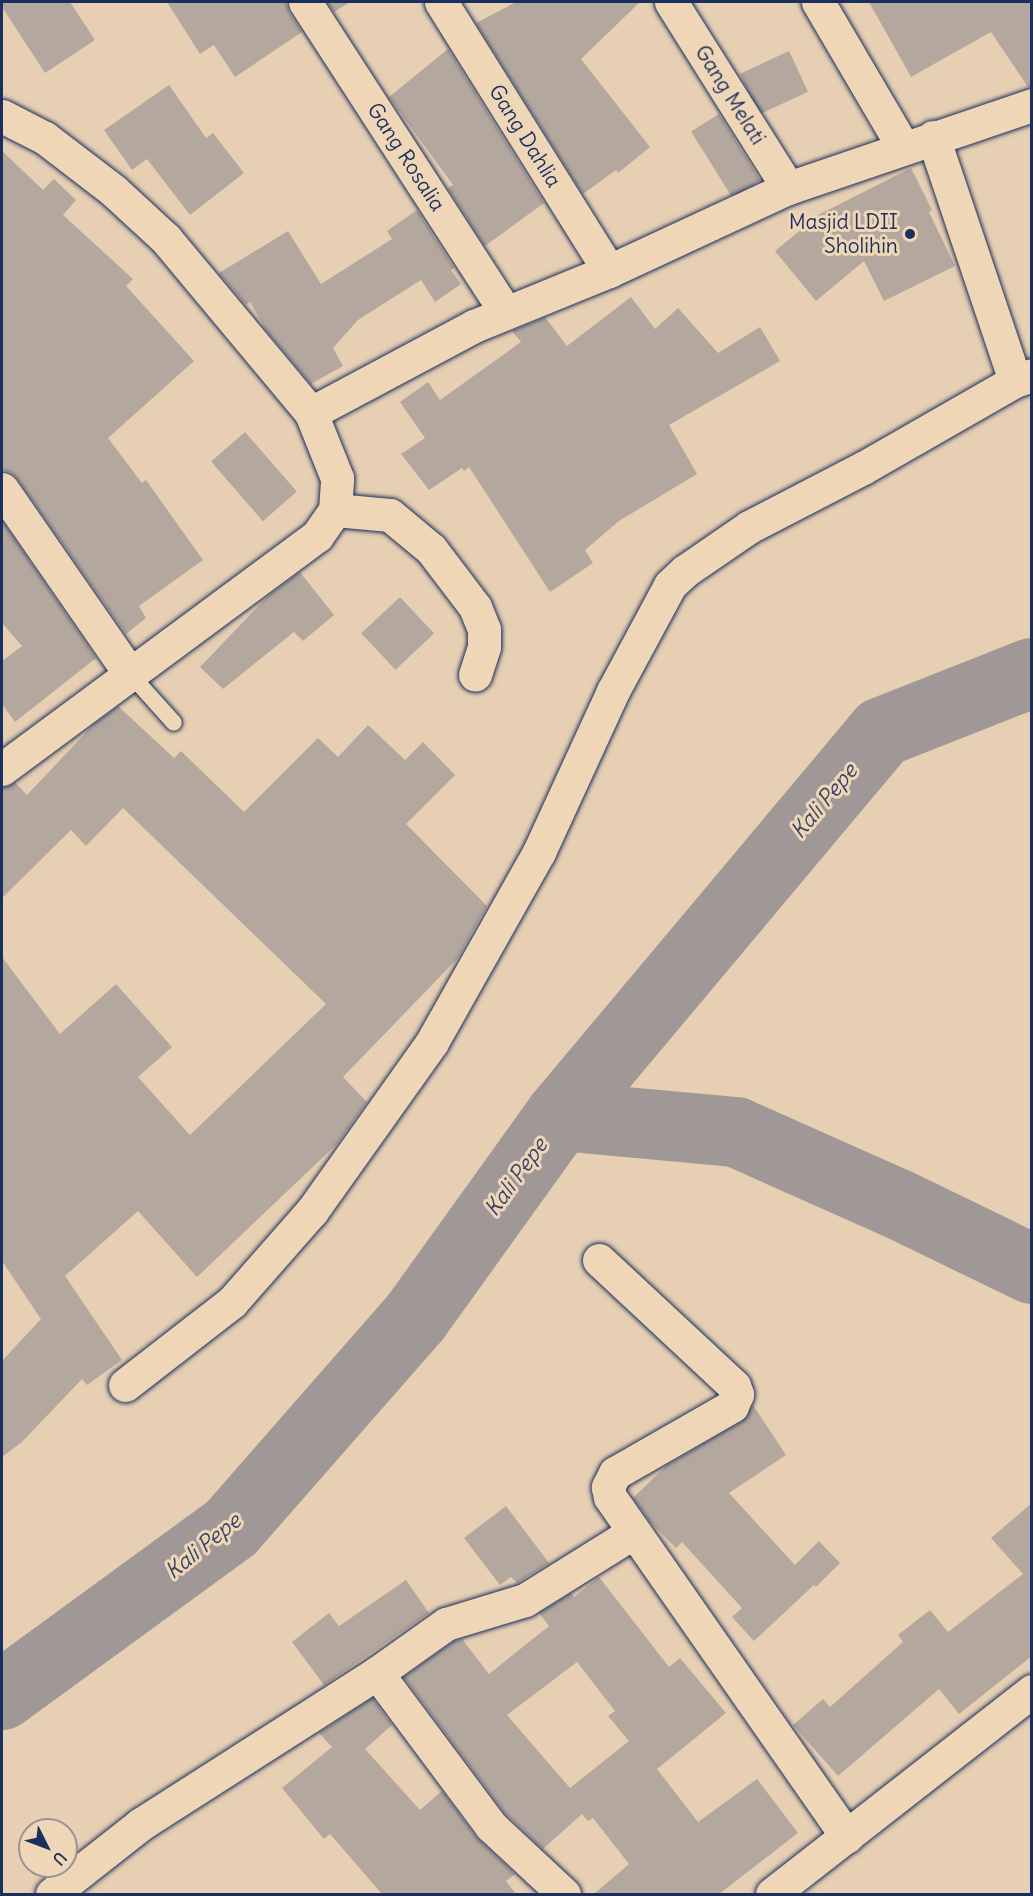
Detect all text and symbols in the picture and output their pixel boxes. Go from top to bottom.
street label: Gang Melati [689,41,771,149]
street label: Gang Dahlia [483,80,567,192]
street label: Gang Rosalia [362,98,450,216]
place label: Masjid LDII Sholihin [789,209,898,259]
marker: Masjid LDII Sholihin [903,227,917,241]
water label: Kali Pepe [785,758,863,844]
water label: Kali Pepe [479,1133,553,1221]
water label: Kali Pepe [160,1508,246,1584]
north arrow [18,1818,78,1878]
text: U [49,1848,71,1869]

